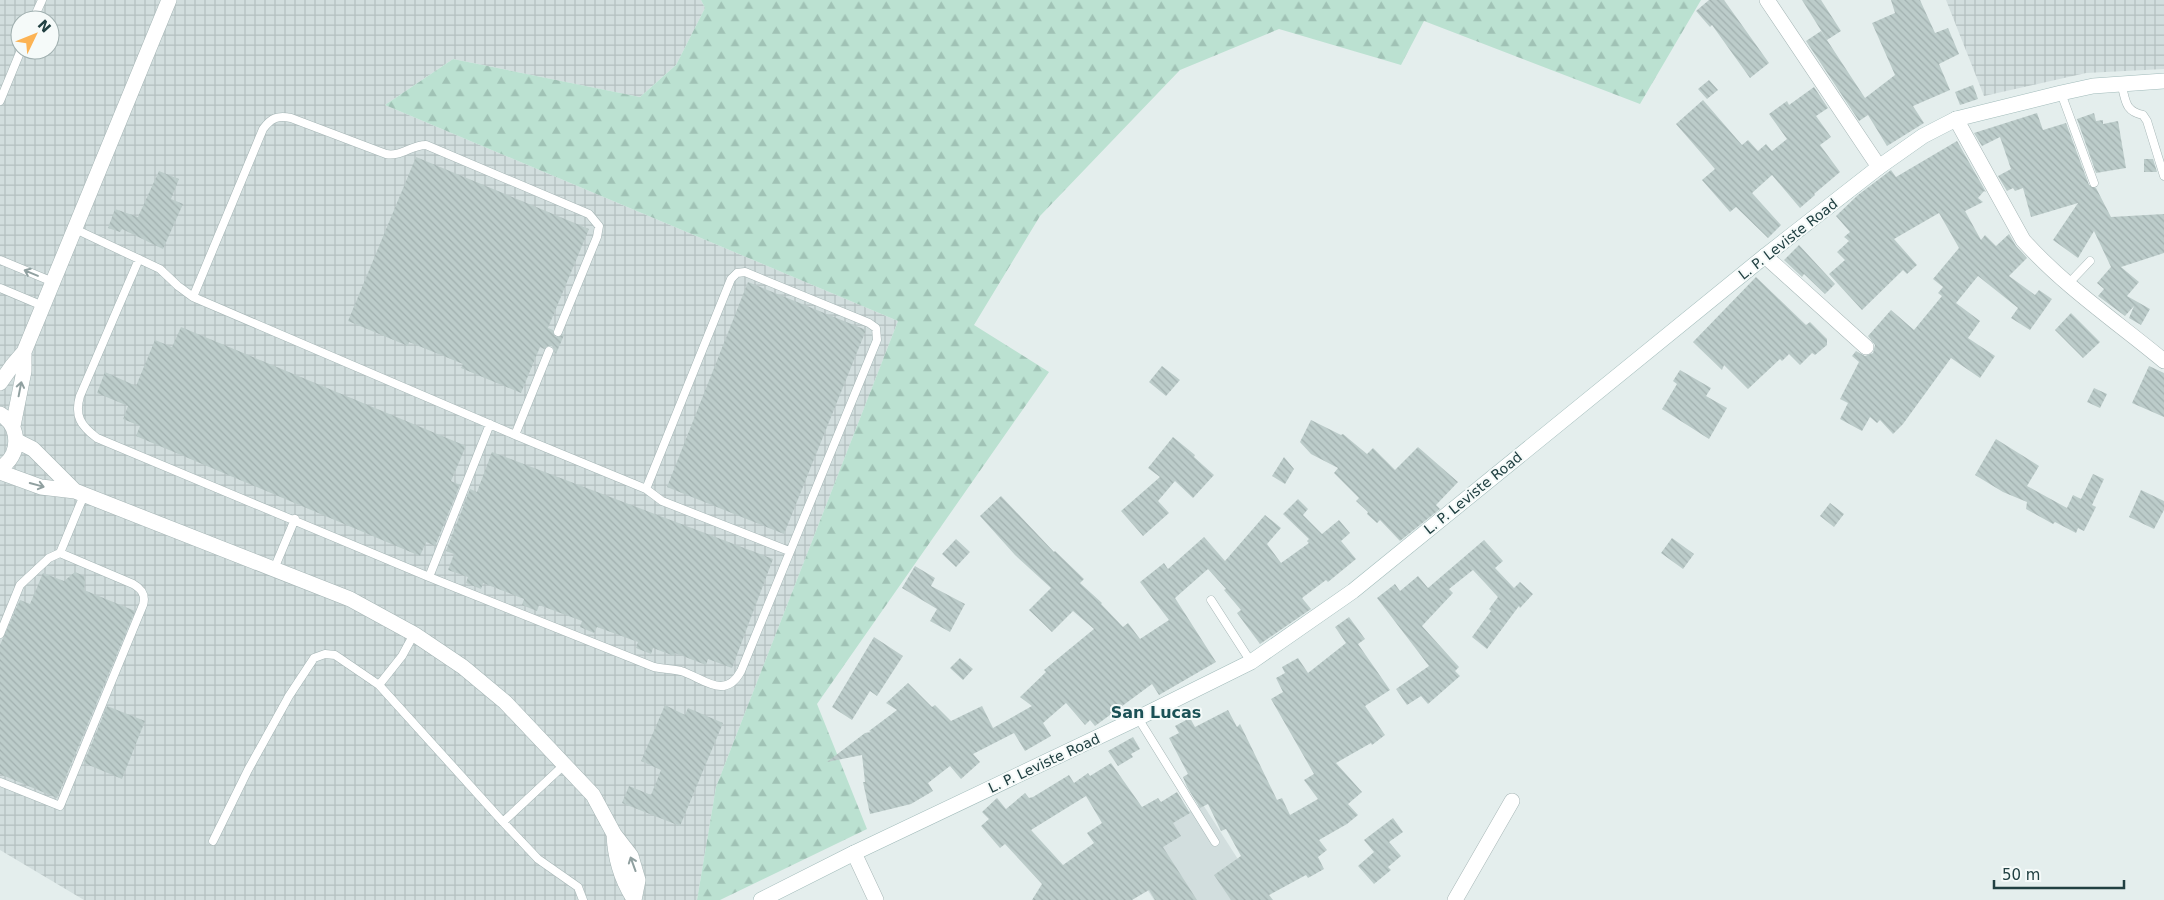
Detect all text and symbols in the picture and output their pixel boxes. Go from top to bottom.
north arrow [10,10,60,60]
text: N [35,16,54,36]
street label: L. P. Leviste Road [1735,195,1841,283]
one-way arrow [24,268,39,278]
one-way arrow [16,382,26,398]
street label: L. P. Leviste Road [1421,449,1525,537]
one-way arrow [28,481,44,491]
district label: San Lucas [1111,703,1201,722]
street label: L. P. Leviste Road [986,730,1102,796]
one-way arrow [628,857,637,873]
scale bar [1994,858,2124,890]
text: 50 m [2002,866,2040,884]

